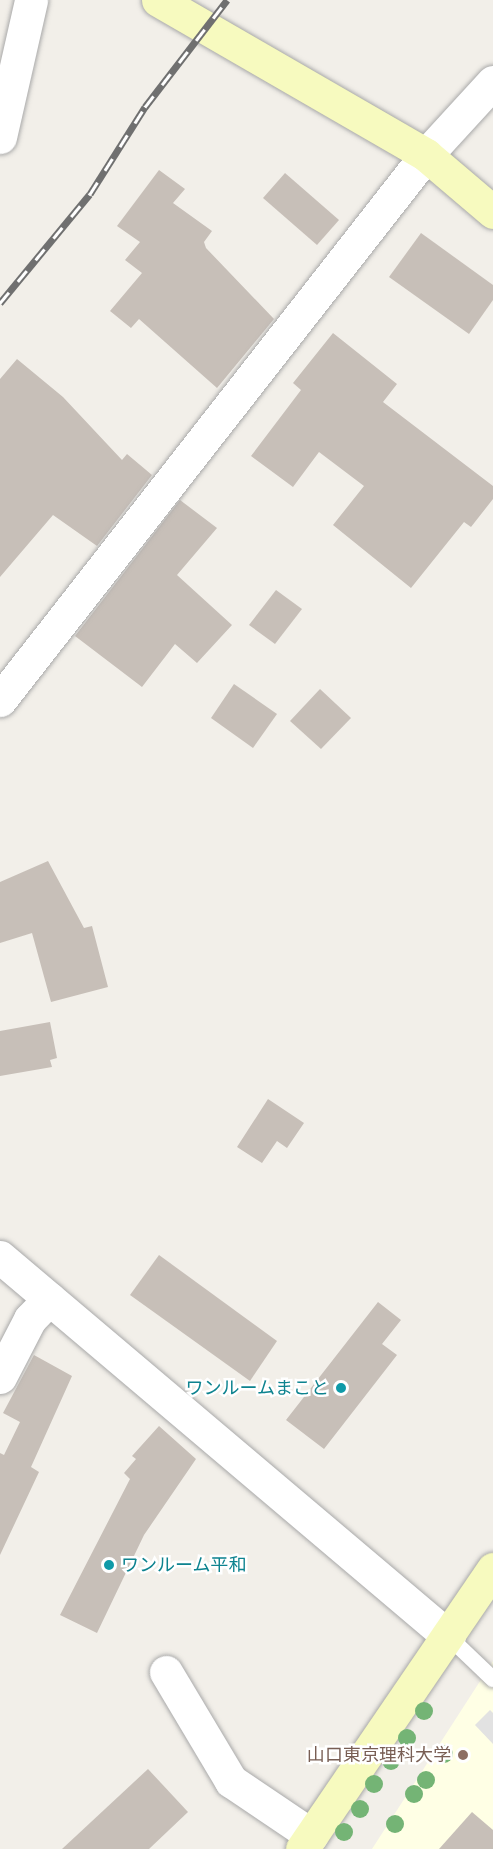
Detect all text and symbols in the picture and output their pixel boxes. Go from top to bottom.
place label: ワンルームまこと [185,1377,329,1399]
marker: ワンルームまこと [334,1381,348,1395]
place label: ワンルーム平和 [121,1554,247,1576]
marker: ワンルーム平和 [102,1558,116,1572]
place label: 山口東京理科大学 [307,1744,451,1766]
marker: 山口東京理科大学 [456,1748,470,1762]

